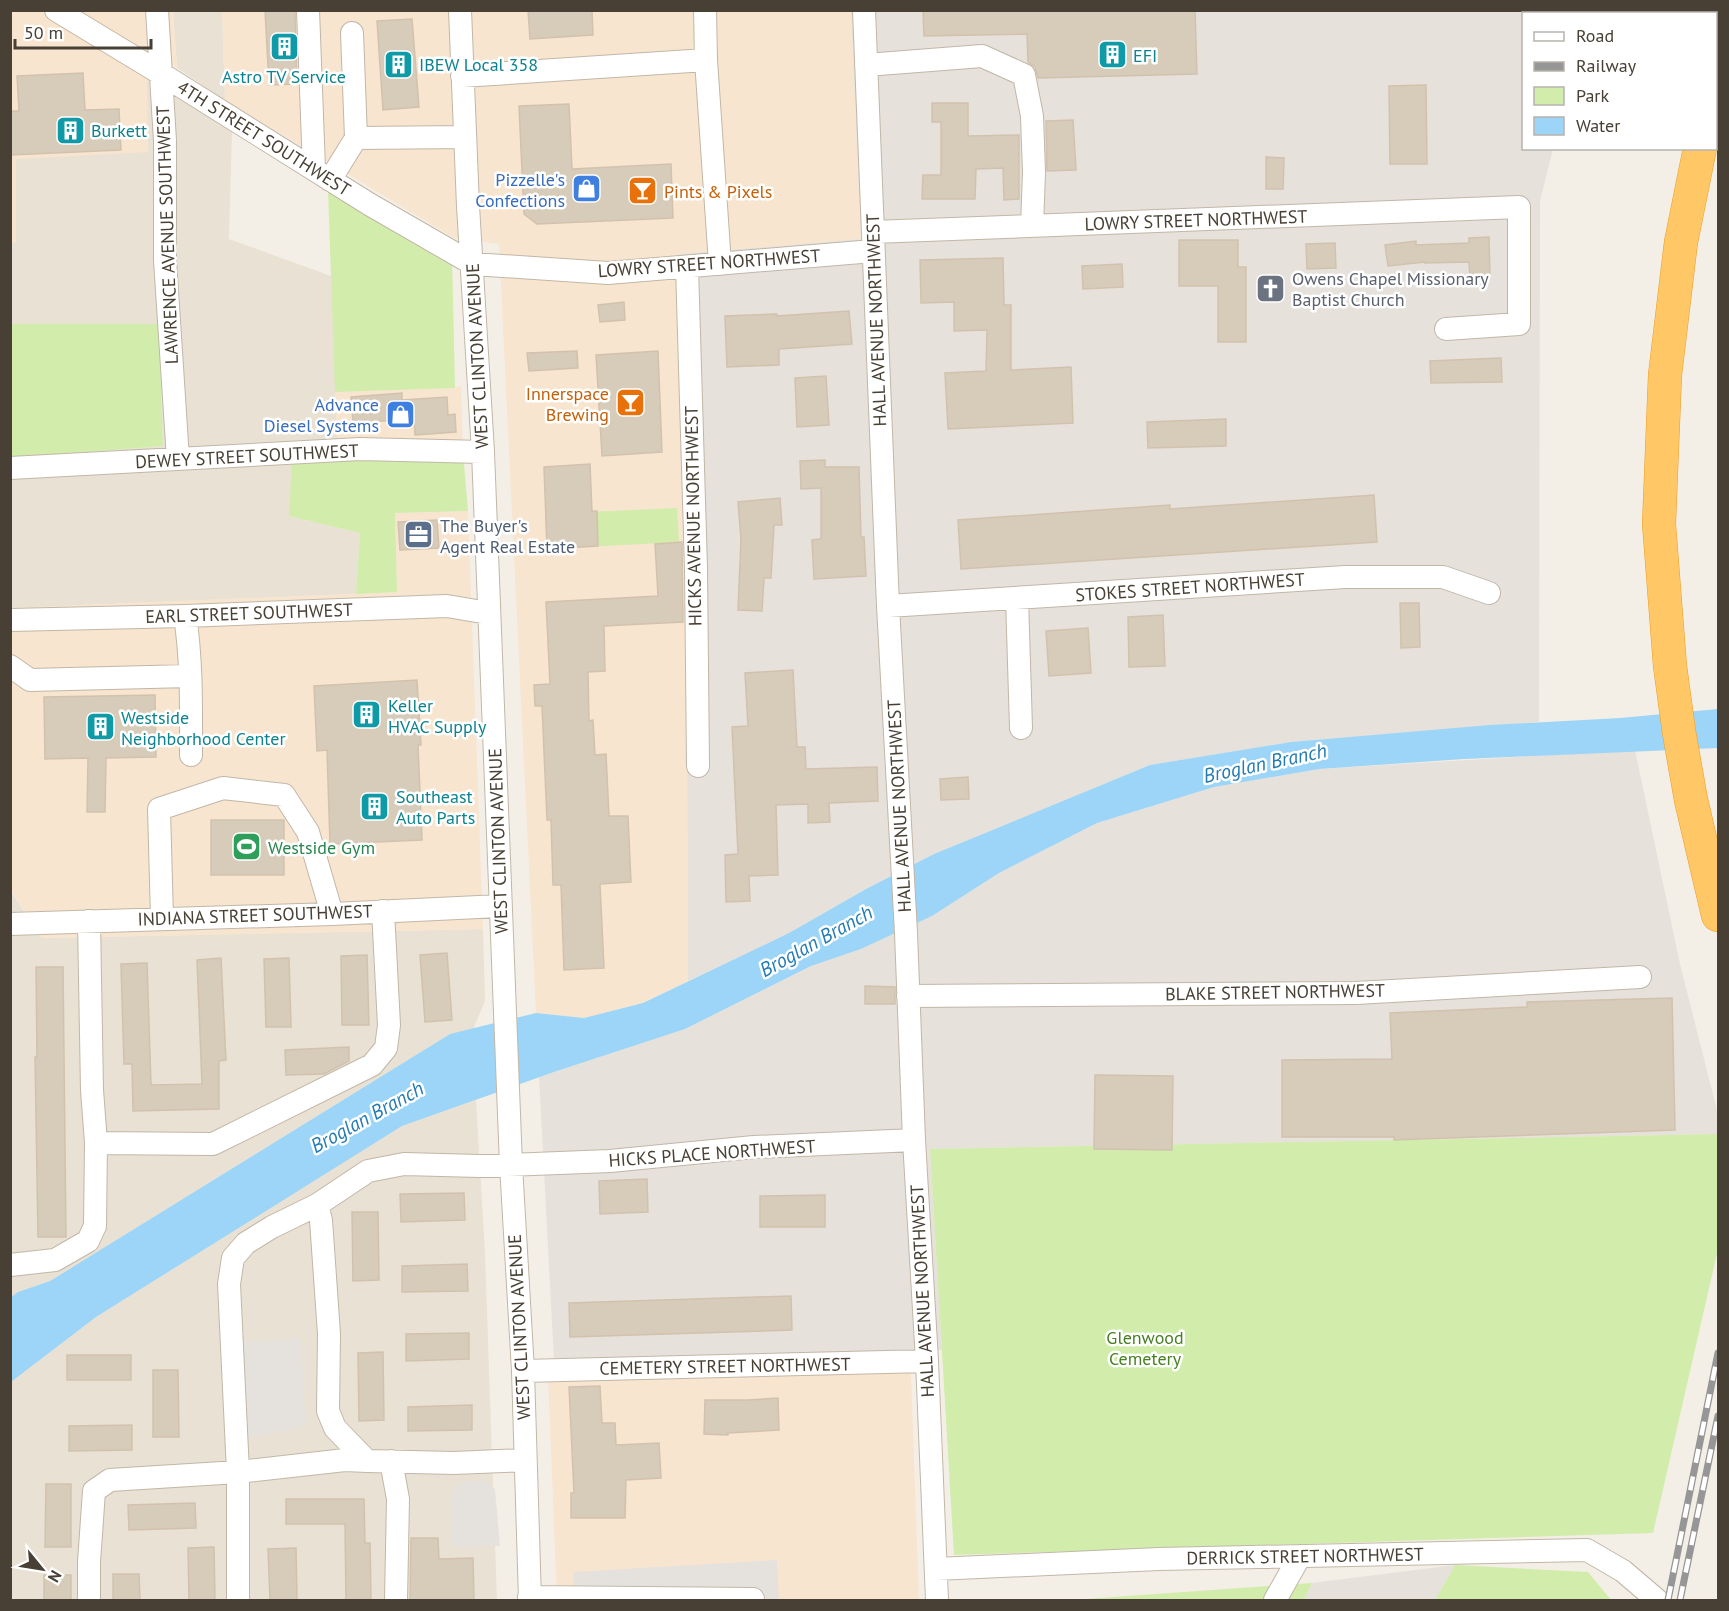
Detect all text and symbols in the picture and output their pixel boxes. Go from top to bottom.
scale bar [15,12,152,50]
legend [1522,12,1717,150]
text: 50 m [24,21,63,44]
text: Road [1576,24,1614,47]
building icon: Astro TV Service [268,31,300,63]
building icon: EFI [1096,39,1128,71]
place label: EFI [1133,44,1157,67]
building icon: IBEW Local 358 [382,48,414,80]
place label: IBEW Local 358 [419,53,538,76]
text: Railway [1576,54,1637,77]
place label: Astro TV Service [222,65,346,88]
street label: 4TH STREET SOUTHWEST [173,75,355,201]
text: Park [1576,84,1609,107]
street label: LAWRENCE AVENUE SOUTHWEST [151,105,183,365]
building icon: Burkett [54,114,86,146]
text: Water [1576,114,1620,137]
place label: Burkett [91,119,147,142]
place label: Pizzelle's Confections [475,168,565,212]
shop icon: Pizzelle's Confections [570,173,602,205]
bar icon: Pints & Pixels [627,175,659,207]
place label: Pints & Pixels [664,180,772,203]
street label: LOWRY STREET NORTHWEST [1084,205,1308,235]
street label: HALL AVENUE NORTHWEST [861,213,891,427]
street label: LOWRY STREET NORTHWEST [597,244,821,282]
street label: WEST CLINTON AVENUE [461,263,493,449]
place label: Owens Chapel Missionary Baptist Church [1292,267,1489,311]
church icon: Owens Chapel Missionary Baptist Church [1255,272,1287,304]
place label: Innerspace Brewing [526,382,609,426]
bar icon: Innerspace Brewing [614,387,646,419]
place label: Advance Diesel Systems [264,393,379,437]
shop icon: Advance Diesel Systems [384,398,416,430]
street label: HICKS AVENUE NORTHWEST [680,406,706,626]
street label: DEWEY STREET SOUTHWEST [135,439,359,473]
place label: The Buyer's Agent Real Estate [440,514,575,558]
office icon: The Buyer's Agent Real Estate [403,519,435,551]
street label: STOKES STREET NORTHWEST [1075,568,1305,606]
street label: EARL STREET SOUTHWEST [145,598,353,628]
place label: Keller HVAC Supply [388,694,487,738]
building icon: Keller HVAC Supply [351,699,383,731]
street label: HALL AVENUE NORTHWEST [882,699,916,913]
place label: Westside Neighborhood Center [121,706,286,750]
building icon: Westside Neighborhood Center [84,711,116,743]
water label: Broglan Branch [1201,737,1329,789]
street label: WEST CLINTON AVENUE [483,748,513,934]
place label: Southeast Auto Parts [396,785,475,829]
building icon: Southeast Auto Parts [359,790,391,822]
sports icon: Westside Gym [231,831,263,863]
place label: Westside Gym [268,836,375,859]
street label: INDIANA STREET SOUTHWEST [137,899,373,931]
water label: Broglan Branch [755,899,877,983]
street label: BLAKE STREET NORTHWEST [1165,979,1385,1005]
water label: Broglan Branch [306,1075,428,1159]
street label: HICKS PLACE NORTHWEST [608,1134,816,1172]
street label: HALL AVENUE NORTHWEST [905,1184,939,1398]
street label: WEST CLINTON AVENUE [503,1234,535,1420]
park label: Glenwood Cemetery [1106,1326,1184,1370]
street label: CEMETERY STREET NORTHWEST [599,1352,851,1380]
north arrow [12,1539,72,1599]
street label: DERRICK STREET NORTHWEST [1186,1542,1424,1570]
text: N [44,1567,66,1586]

